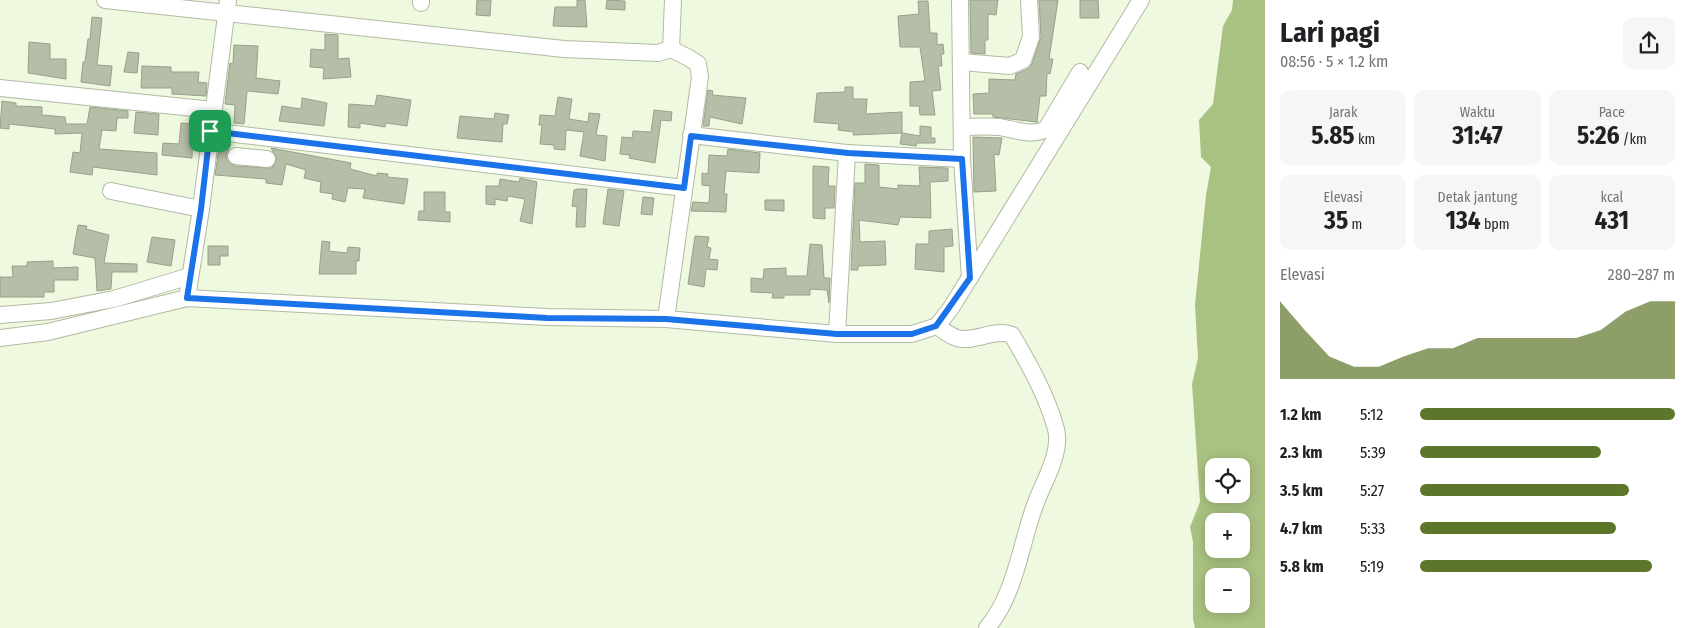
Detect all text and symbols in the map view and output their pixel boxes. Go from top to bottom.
text: Lari pagi [1280,16,1380,49]
button: share [1623,17,1675,69]
text: 08:56 · 5 × 1.2 km [1280,52,1388,71]
text: Jarak [1329,104,1357,121]
text: Waktu [1460,104,1495,121]
text: Pace [1599,104,1625,121]
pin [189,110,231,152]
icon: arrive [196,117,224,145]
text: 5.85 [1311,121,1355,151]
text: 31:47 [1452,121,1503,151]
text: 5:26 [1577,121,1620,151]
text: km [1355,131,1375,148]
text: /km [1620,131,1647,148]
text: Elevasi [1324,189,1363,206]
text: Detak jantung [1438,189,1517,206]
text: kcal [1600,189,1623,206]
text: 35 [1324,206,1348,236]
text: 134 [1445,206,1481,236]
text: 431 [1595,206,1629,236]
text: m [1348,216,1362,233]
text: bpm [1481,216,1510,233]
text: Elevasi [1280,265,1325,284]
text: 280–287 m [1608,265,1675,284]
text: 1.2 km [1280,405,1322,424]
text: 5:12 [1360,405,1383,424]
text: 2.3 km [1280,443,1323,462]
text: 5:39 [1360,443,1386,462]
map controls [1205,458,1250,613]
button: locate [1205,458,1250,503]
text: 3.5 km [1280,481,1323,500]
text: 5:27 [1360,481,1384,500]
button: + [1205,513,1250,558]
text: 4.7 km [1280,519,1322,538]
text: 5:33 [1360,519,1385,538]
text: 5.8 km [1280,557,1324,576]
text: 5:19 [1360,557,1384,576]
button: − [1205,568,1250,613]

